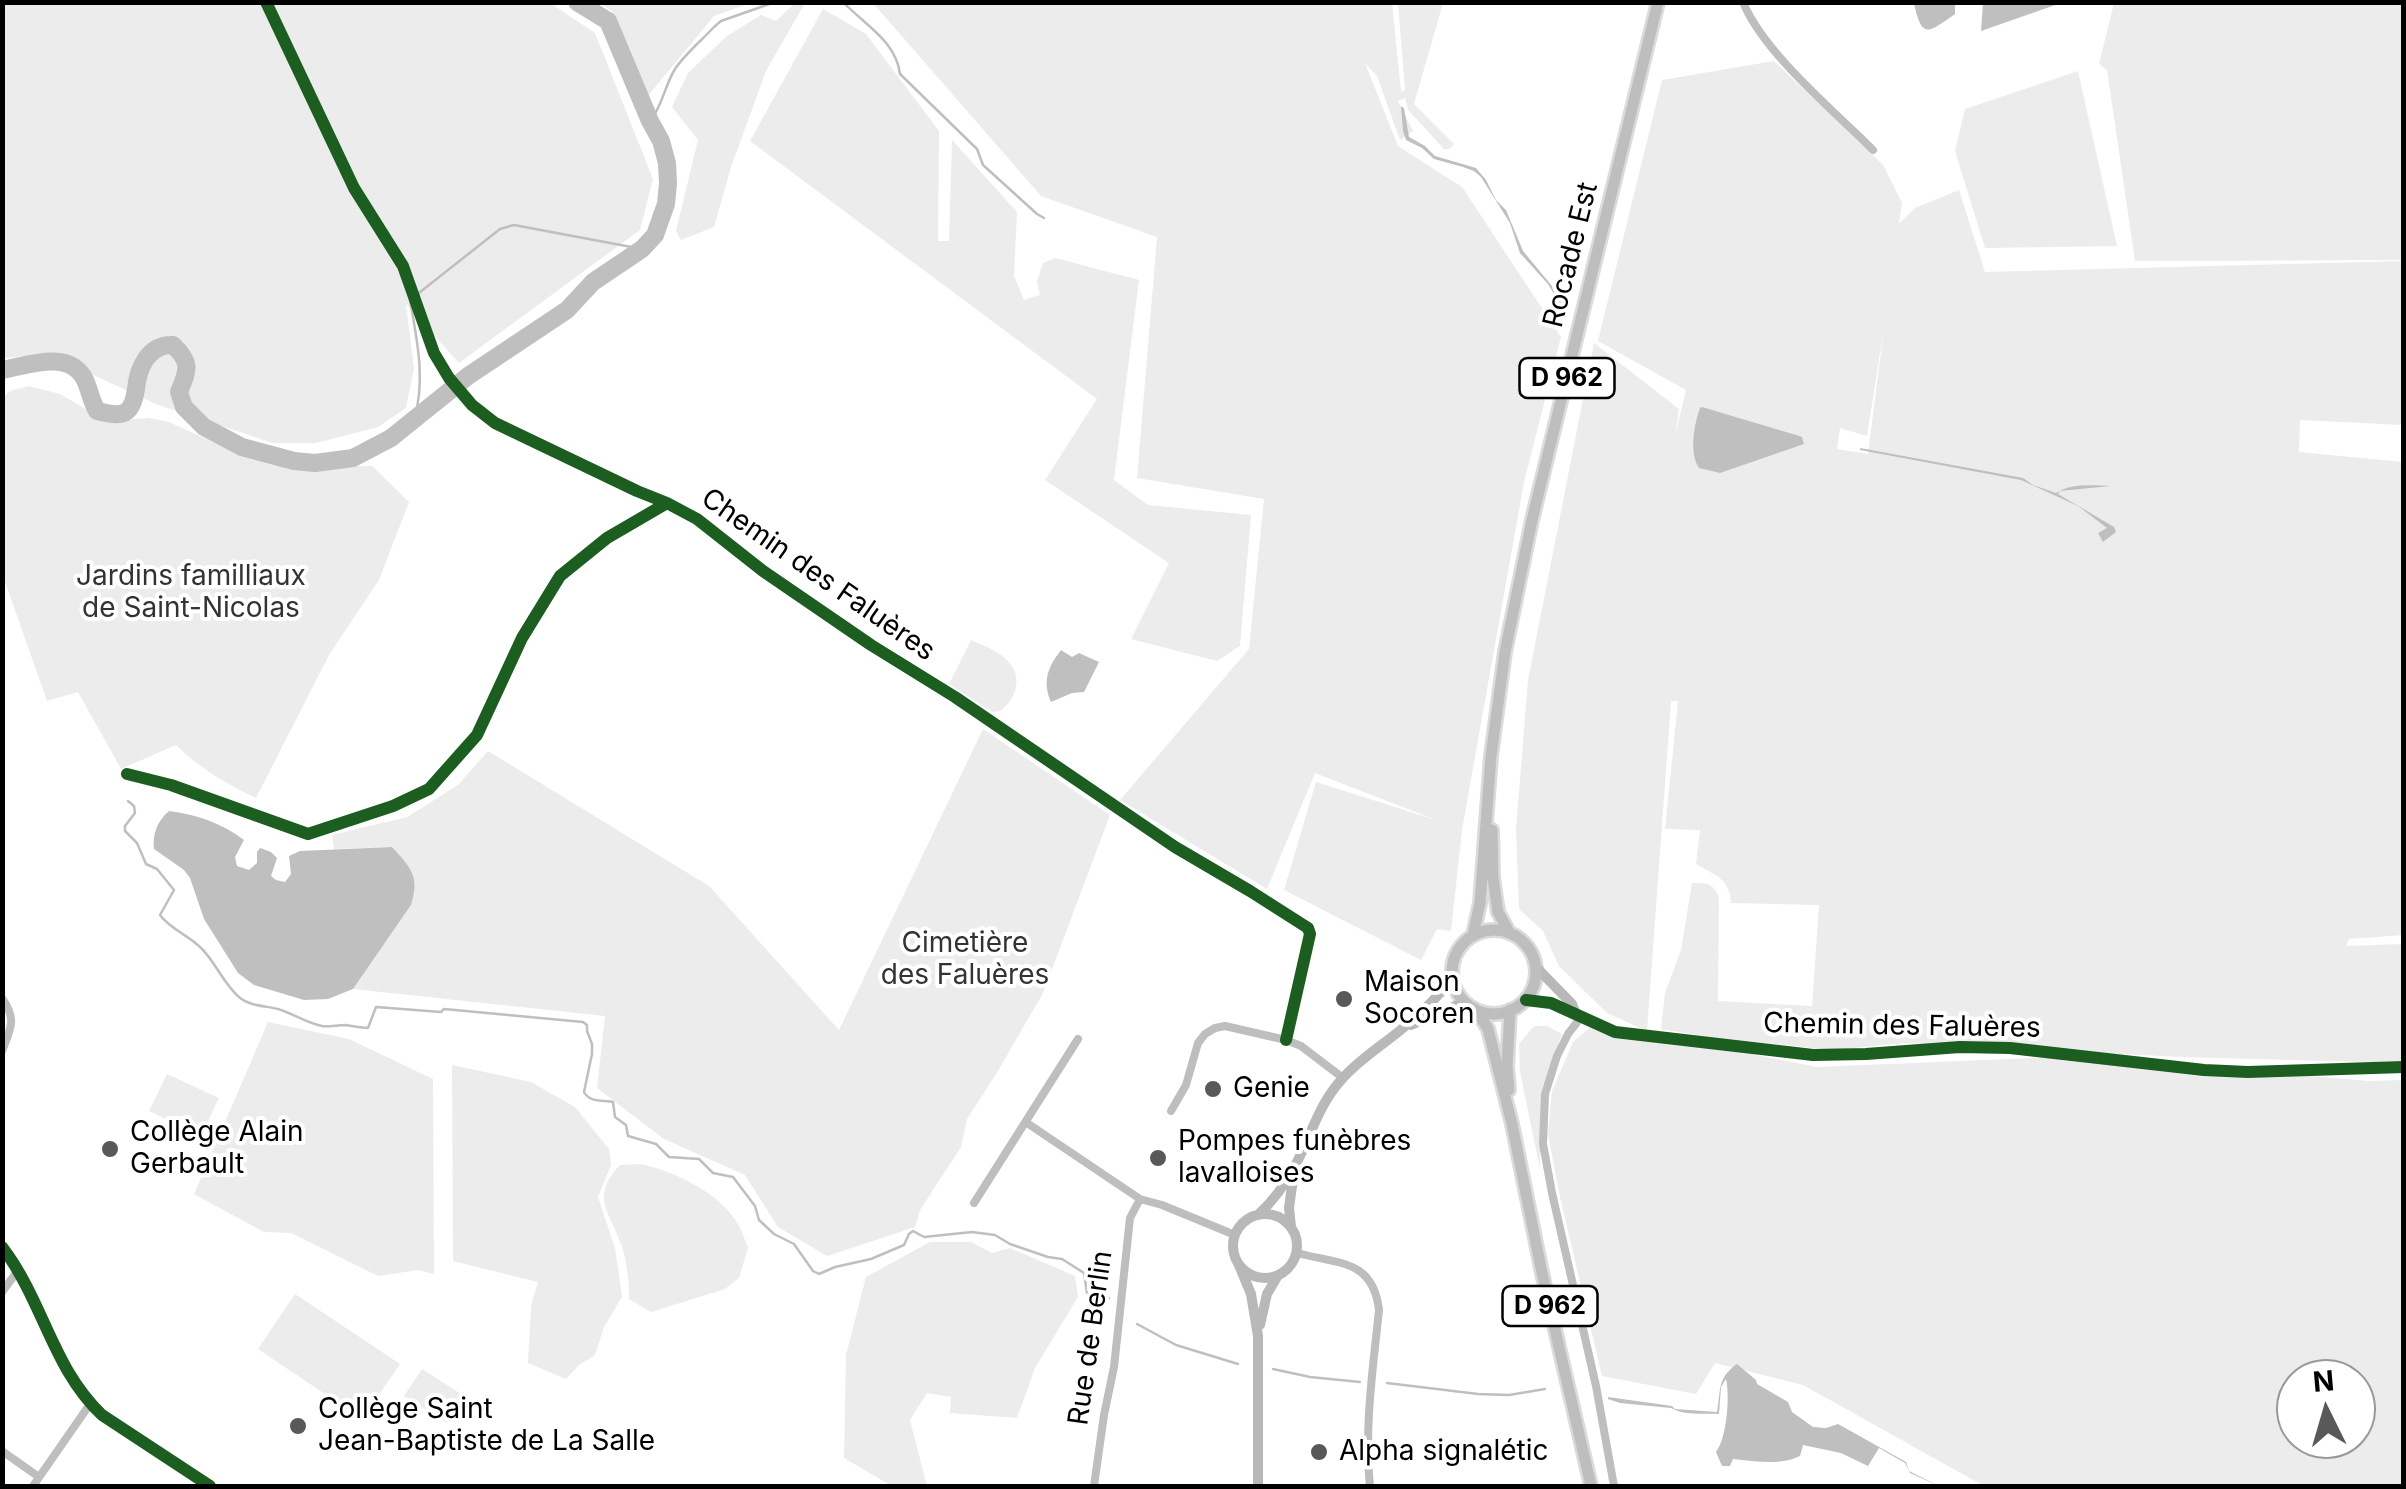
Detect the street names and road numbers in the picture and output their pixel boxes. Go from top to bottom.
street label: Rocade Est [1537,179,1605,331]
road number: D 962 [1520,358,1614,398]
street label: Chemin des Faluères [695,482,941,668]
street label: Chemin des Faluères [1763,1007,2041,1045]
street label: Rue de Berlin [1062,1249,1120,1427]
road number: D 962 [1502,1286,1598,1326]

